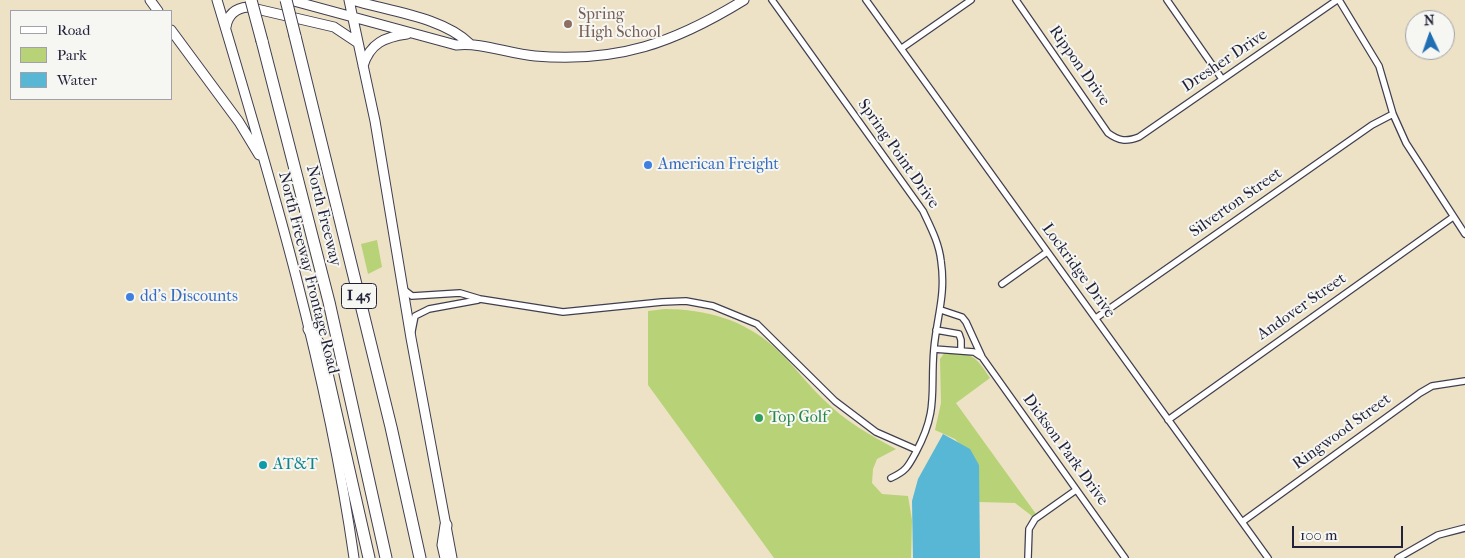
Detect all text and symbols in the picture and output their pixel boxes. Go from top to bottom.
place label: Spring High School [578,5,661,43]
legend [10,10,172,100]
north arrow [1405,10,1455,60]
text: N [1423,12,1435,29]
marker: Spring High School [562,18,574,30]
text: Road [57,21,90,39]
street label: Rippon Drive [1044,22,1114,110]
street label: Dresher Drive [1179,25,1271,97]
text: Park [57,46,87,64]
text: Water [57,71,97,89]
street label: Spring Point Drive [853,96,943,212]
place label: American Freight [658,155,779,175]
marker: American Freight [642,159,654,171]
street label: North Freeway [301,164,345,268]
street label: Silverton Street [1186,164,1286,242]
street label: North Freeway Frontage Road [274,170,342,376]
street label: Lockridge Drive [1037,220,1119,322]
street label: Andover Street [1254,269,1350,345]
road number: I 45 [342,284,376,308]
place label: dd's Discounts [140,287,238,307]
marker: dd's Discounts [124,291,136,303]
street label: Ringwood Street [1289,390,1395,474]
street label: Dickson Park Drive [1018,391,1112,509]
place label: Top Golf [769,408,828,428]
marker: Top Golf [753,412,765,424]
place label: AT&T [273,455,318,475]
marker: AT&T [257,459,269,471]
scale bar [1295,516,1406,548]
text: 100 m [1300,526,1338,544]

